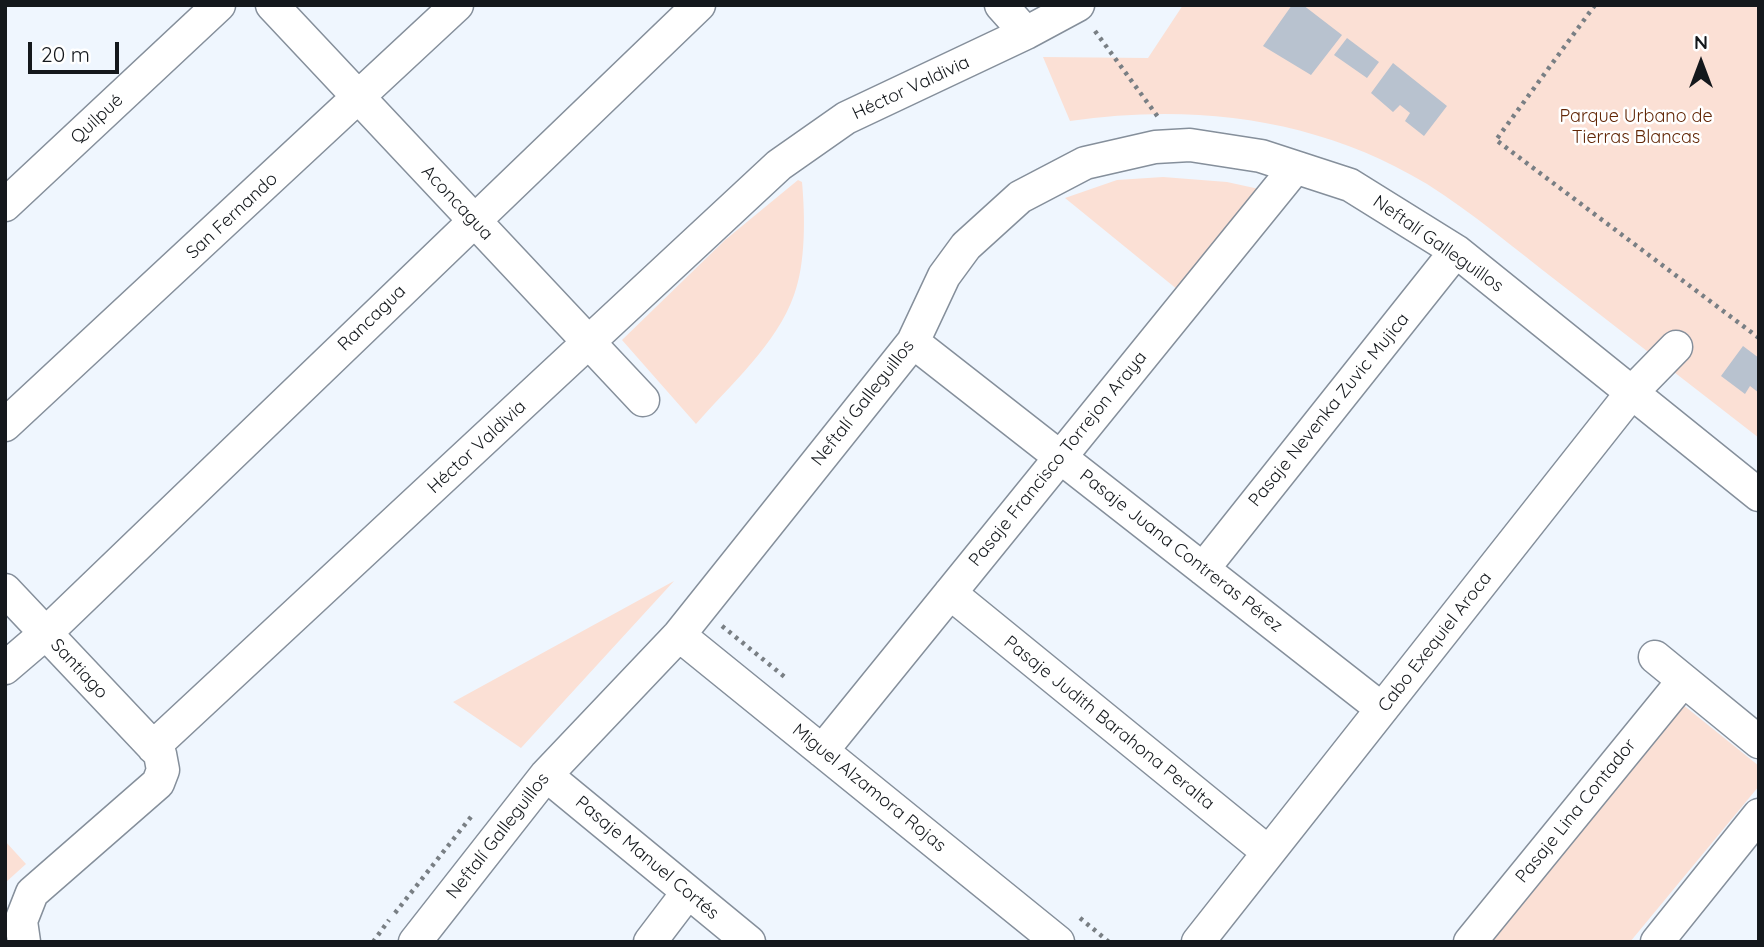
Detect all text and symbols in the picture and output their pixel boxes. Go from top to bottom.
scale bar [32,28,122,72]
north arrow [1666,28,1736,98]
text: N [1694,30,1708,54]
text: 20 m [41,41,90,67]
street label: Héctor Valdivia [849,51,973,125]
street label: Quilpué [66,89,128,149]
park label: Parque Urbano de Tierras Blancas [1559,106,1713,148]
street label: Aconcagua [417,161,497,245]
street label: San Fernando [182,168,282,264]
street label: Neftalí Galleguillos [1369,191,1507,297]
street label: Rancagua [334,280,410,356]
street label: Pasaje Nevenka Zuvic Mujica [1244,309,1414,511]
street label: Neftalí Galleguillos [807,336,919,470]
street label: Pasaje Francisco Torrejon Araya [965,347,1151,571]
street label: Héctor Valdivia [423,396,531,498]
street label: Pasaje Juana Contreras Pérez [1075,465,1287,637]
street label: Cabo Exequiel Aroca [1374,568,1496,716]
street label: Pasaje Judith Barahona Peralta [999,631,1219,815]
street label: Santiago [46,635,112,703]
street label: Miguel Alzamora Rojas [788,719,950,857]
street label: Pasaje Lina Contador [1511,734,1641,888]
street label: Neftalí Galleguillos [442,769,554,903]
street label: Pasaje Manuel Cortés [571,792,723,924]

